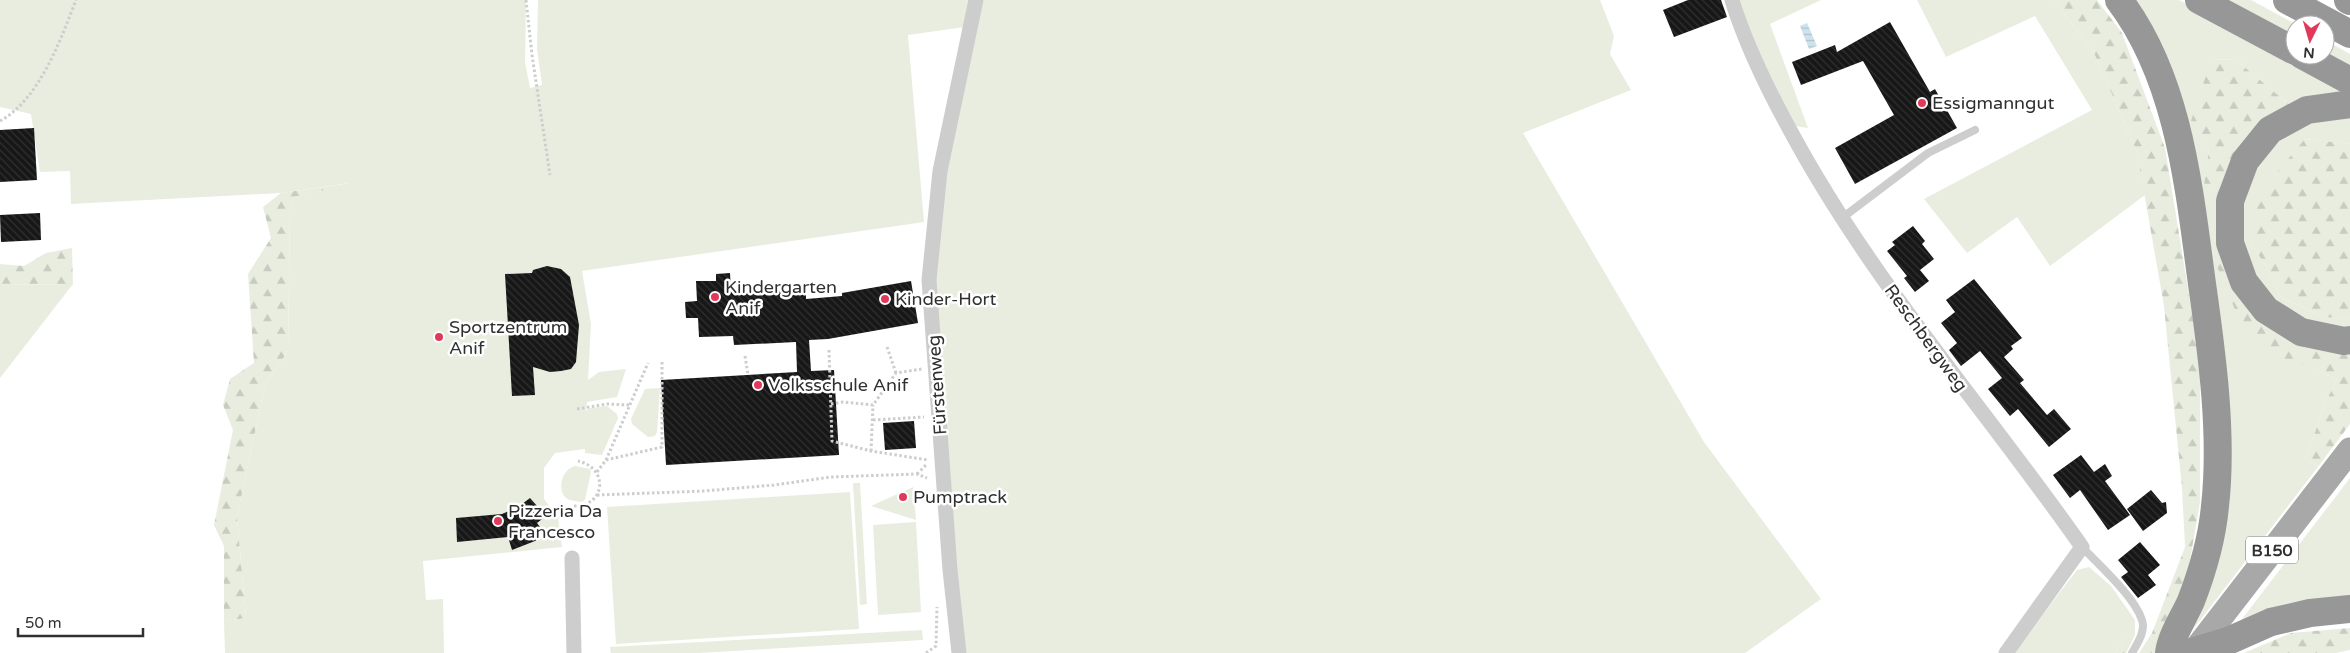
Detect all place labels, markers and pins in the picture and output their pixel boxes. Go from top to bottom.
place label: Essigmanngut [1932,92,2054,114]
marker: Essigmanngut [1916,97,1928,109]
place label: Kindergarten Anif [725,276,837,319]
place label: Kinder-Hort [895,288,996,310]
marker: Kindergarten Anif [709,291,721,303]
marker: Kinder-Hort [879,293,891,305]
place label: Sportzentrum Anif [449,316,567,359]
marker: Sportzentrum Anif [433,331,445,343]
place label: Volksschule Anif [768,374,908,396]
marker: Volksschule Anif [752,379,764,391]
place label: Pumptrack [913,486,1007,508]
marker: Pumptrack [897,491,909,503]
place label: Pizzeria Da Francesco [508,500,602,543]
marker: Pizzeria Da Francesco [492,515,504,527]

